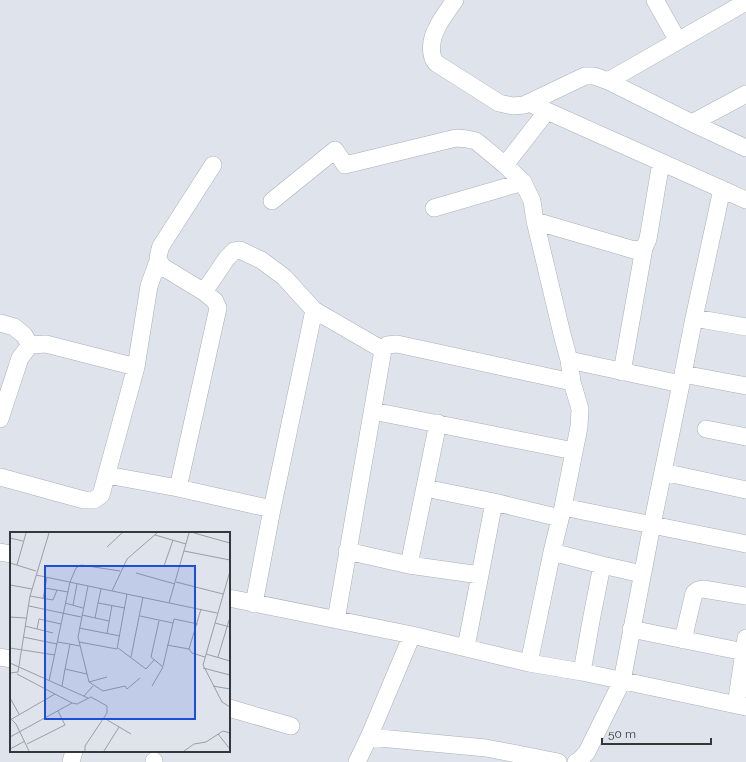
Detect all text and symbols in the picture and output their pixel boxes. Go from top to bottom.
inset map [10,532,230,752]
scale bar [602,720,711,746]
text: 50 m [608,727,636,741]

